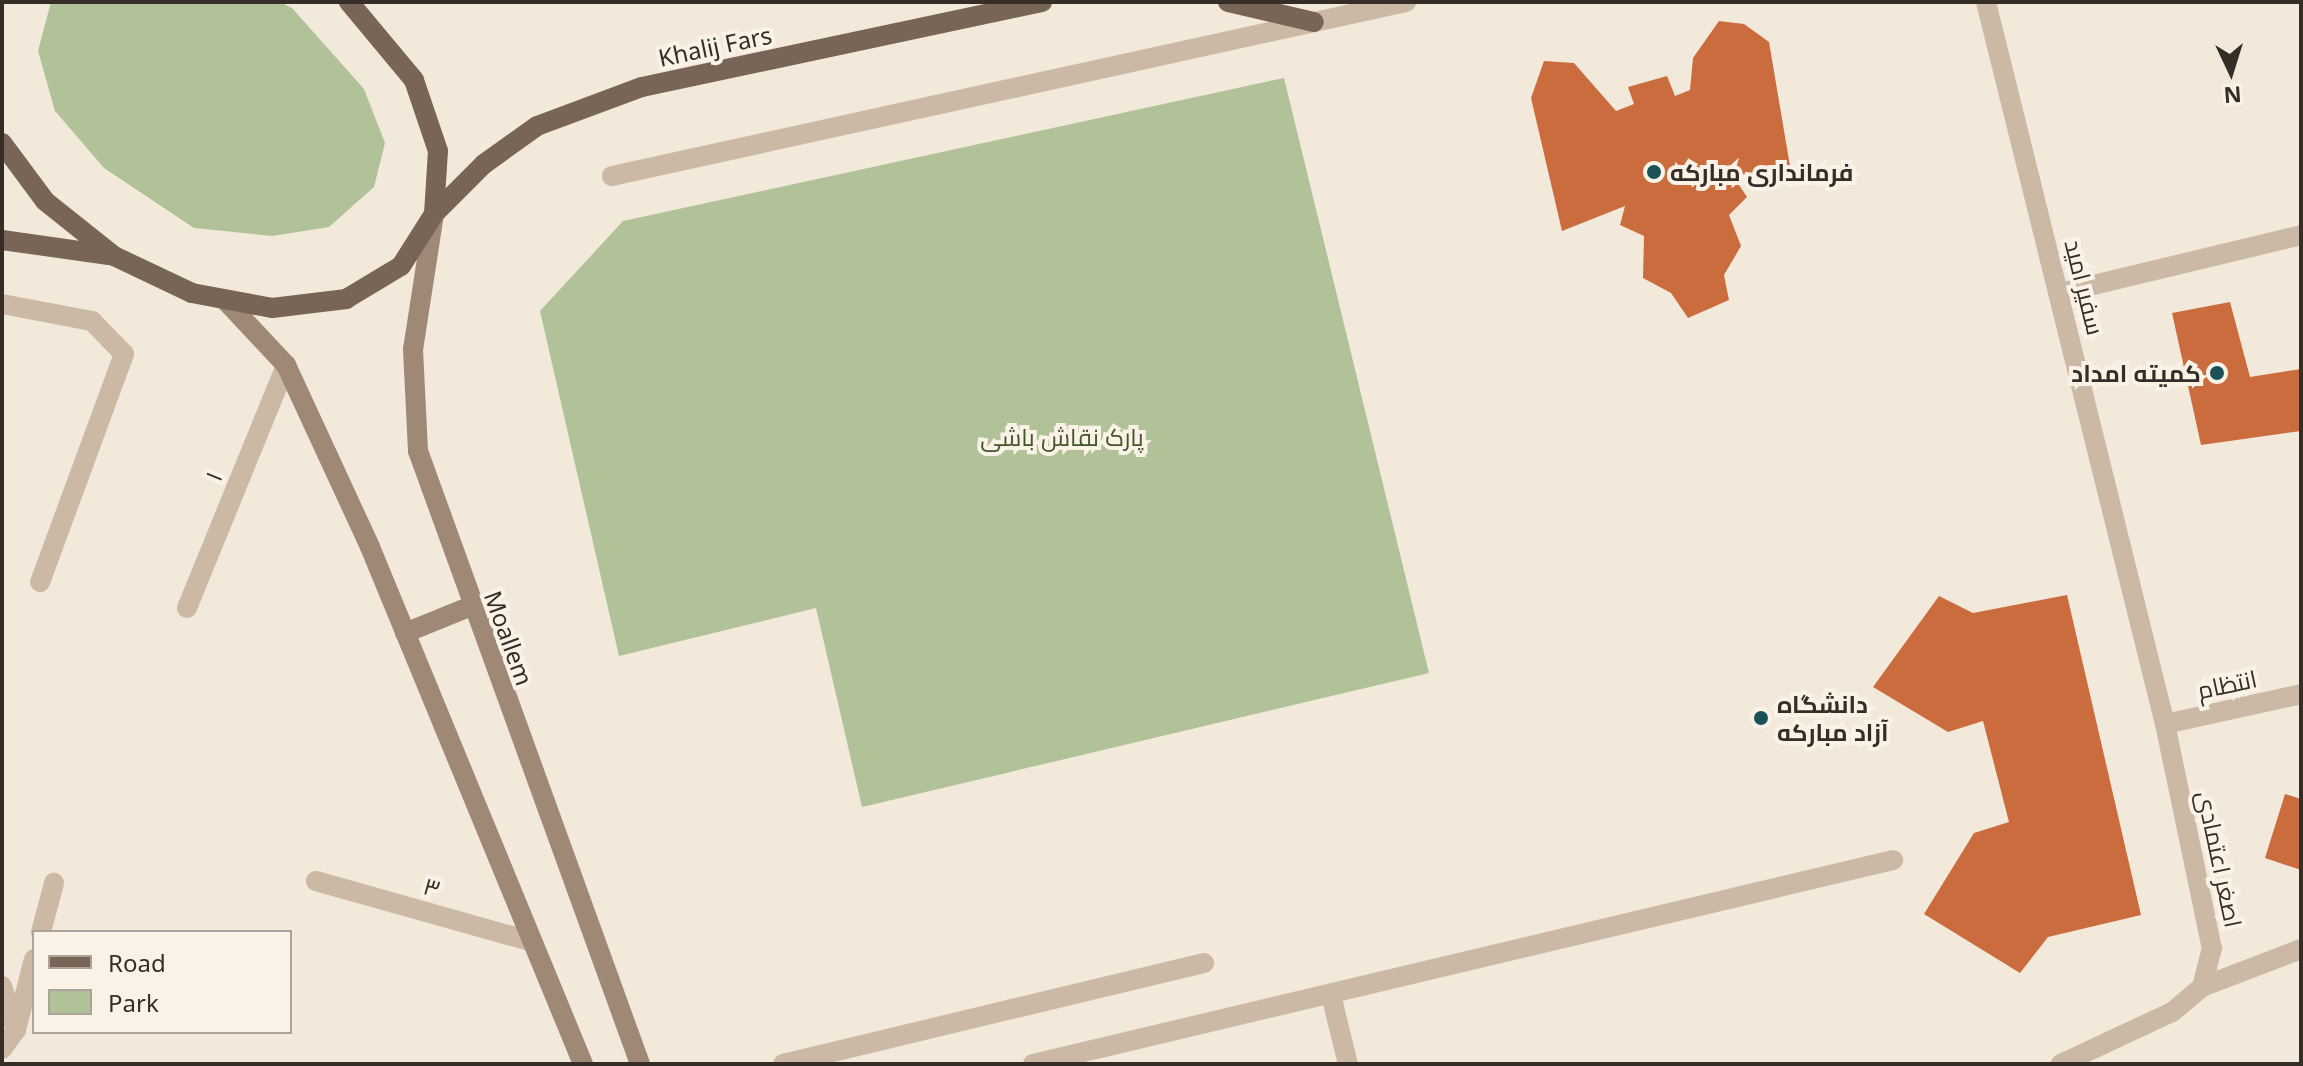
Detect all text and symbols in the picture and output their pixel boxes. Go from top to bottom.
street label: Khalij Fars [656,20,774,72]
north arrow [2191,32,2271,112]
text: N [2223,80,2243,112]
place label: فرمانداری مبارکه [1670,158,1853,186]
marker: فرمانداری مبارکه [1645,163,1663,181]
street label: سفیر امید [2059,236,2111,338]
place label: کمیته امداد [2071,359,2201,387]
marker: کمیته امداد [2208,364,2226,382]
park label: پارک نقاش باشی [980,423,1144,451]
street label: ۱ [198,467,228,485]
street label: Moallem [479,587,539,689]
street label: انتظام [2195,664,2259,704]
place label: دانشگاه آزاد مبارکه [1777,690,1889,746]
marker: دانشگاه آزاد مبارکه [1752,709,1770,727]
street label: اصغر اعتمادی [2191,788,2249,930]
street label: ۳ [420,871,444,903]
legend [32,930,292,1034]
text: Road [108,946,166,979]
text: Park [108,986,159,1019]

